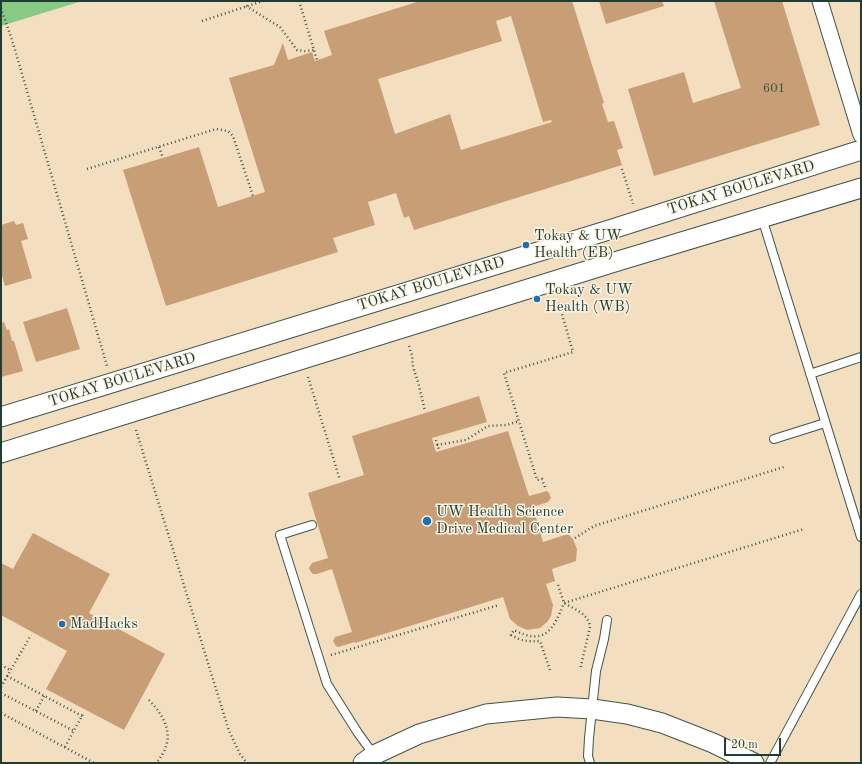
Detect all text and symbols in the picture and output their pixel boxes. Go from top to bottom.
house number: 601 [763,81,785,97]
street label: TOKAY BOULEVARD [665,157,817,219]
place label: Tokay & UW Health (EB) [534,227,622,262]
marker: Tokay & UW Health (EB) [521,240,531,250]
street label: TOKAY BOULEVARD [355,253,507,315]
place label: Tokay & UW Health (WB) [545,281,633,316]
marker: Tokay & UW Health (WB) [532,294,542,304]
street label: TOKAY BOULEVARD [46,349,198,411]
place label: UW Health Science Drive Medical Center [436,503,573,538]
marker: UW Health Science Drive Medical Center [421,515,433,527]
place label: MadHacks [70,615,138,633]
marker: MadHacks [57,619,67,629]
scale bar [726,730,783,756]
text: 20 m [731,739,758,751]

